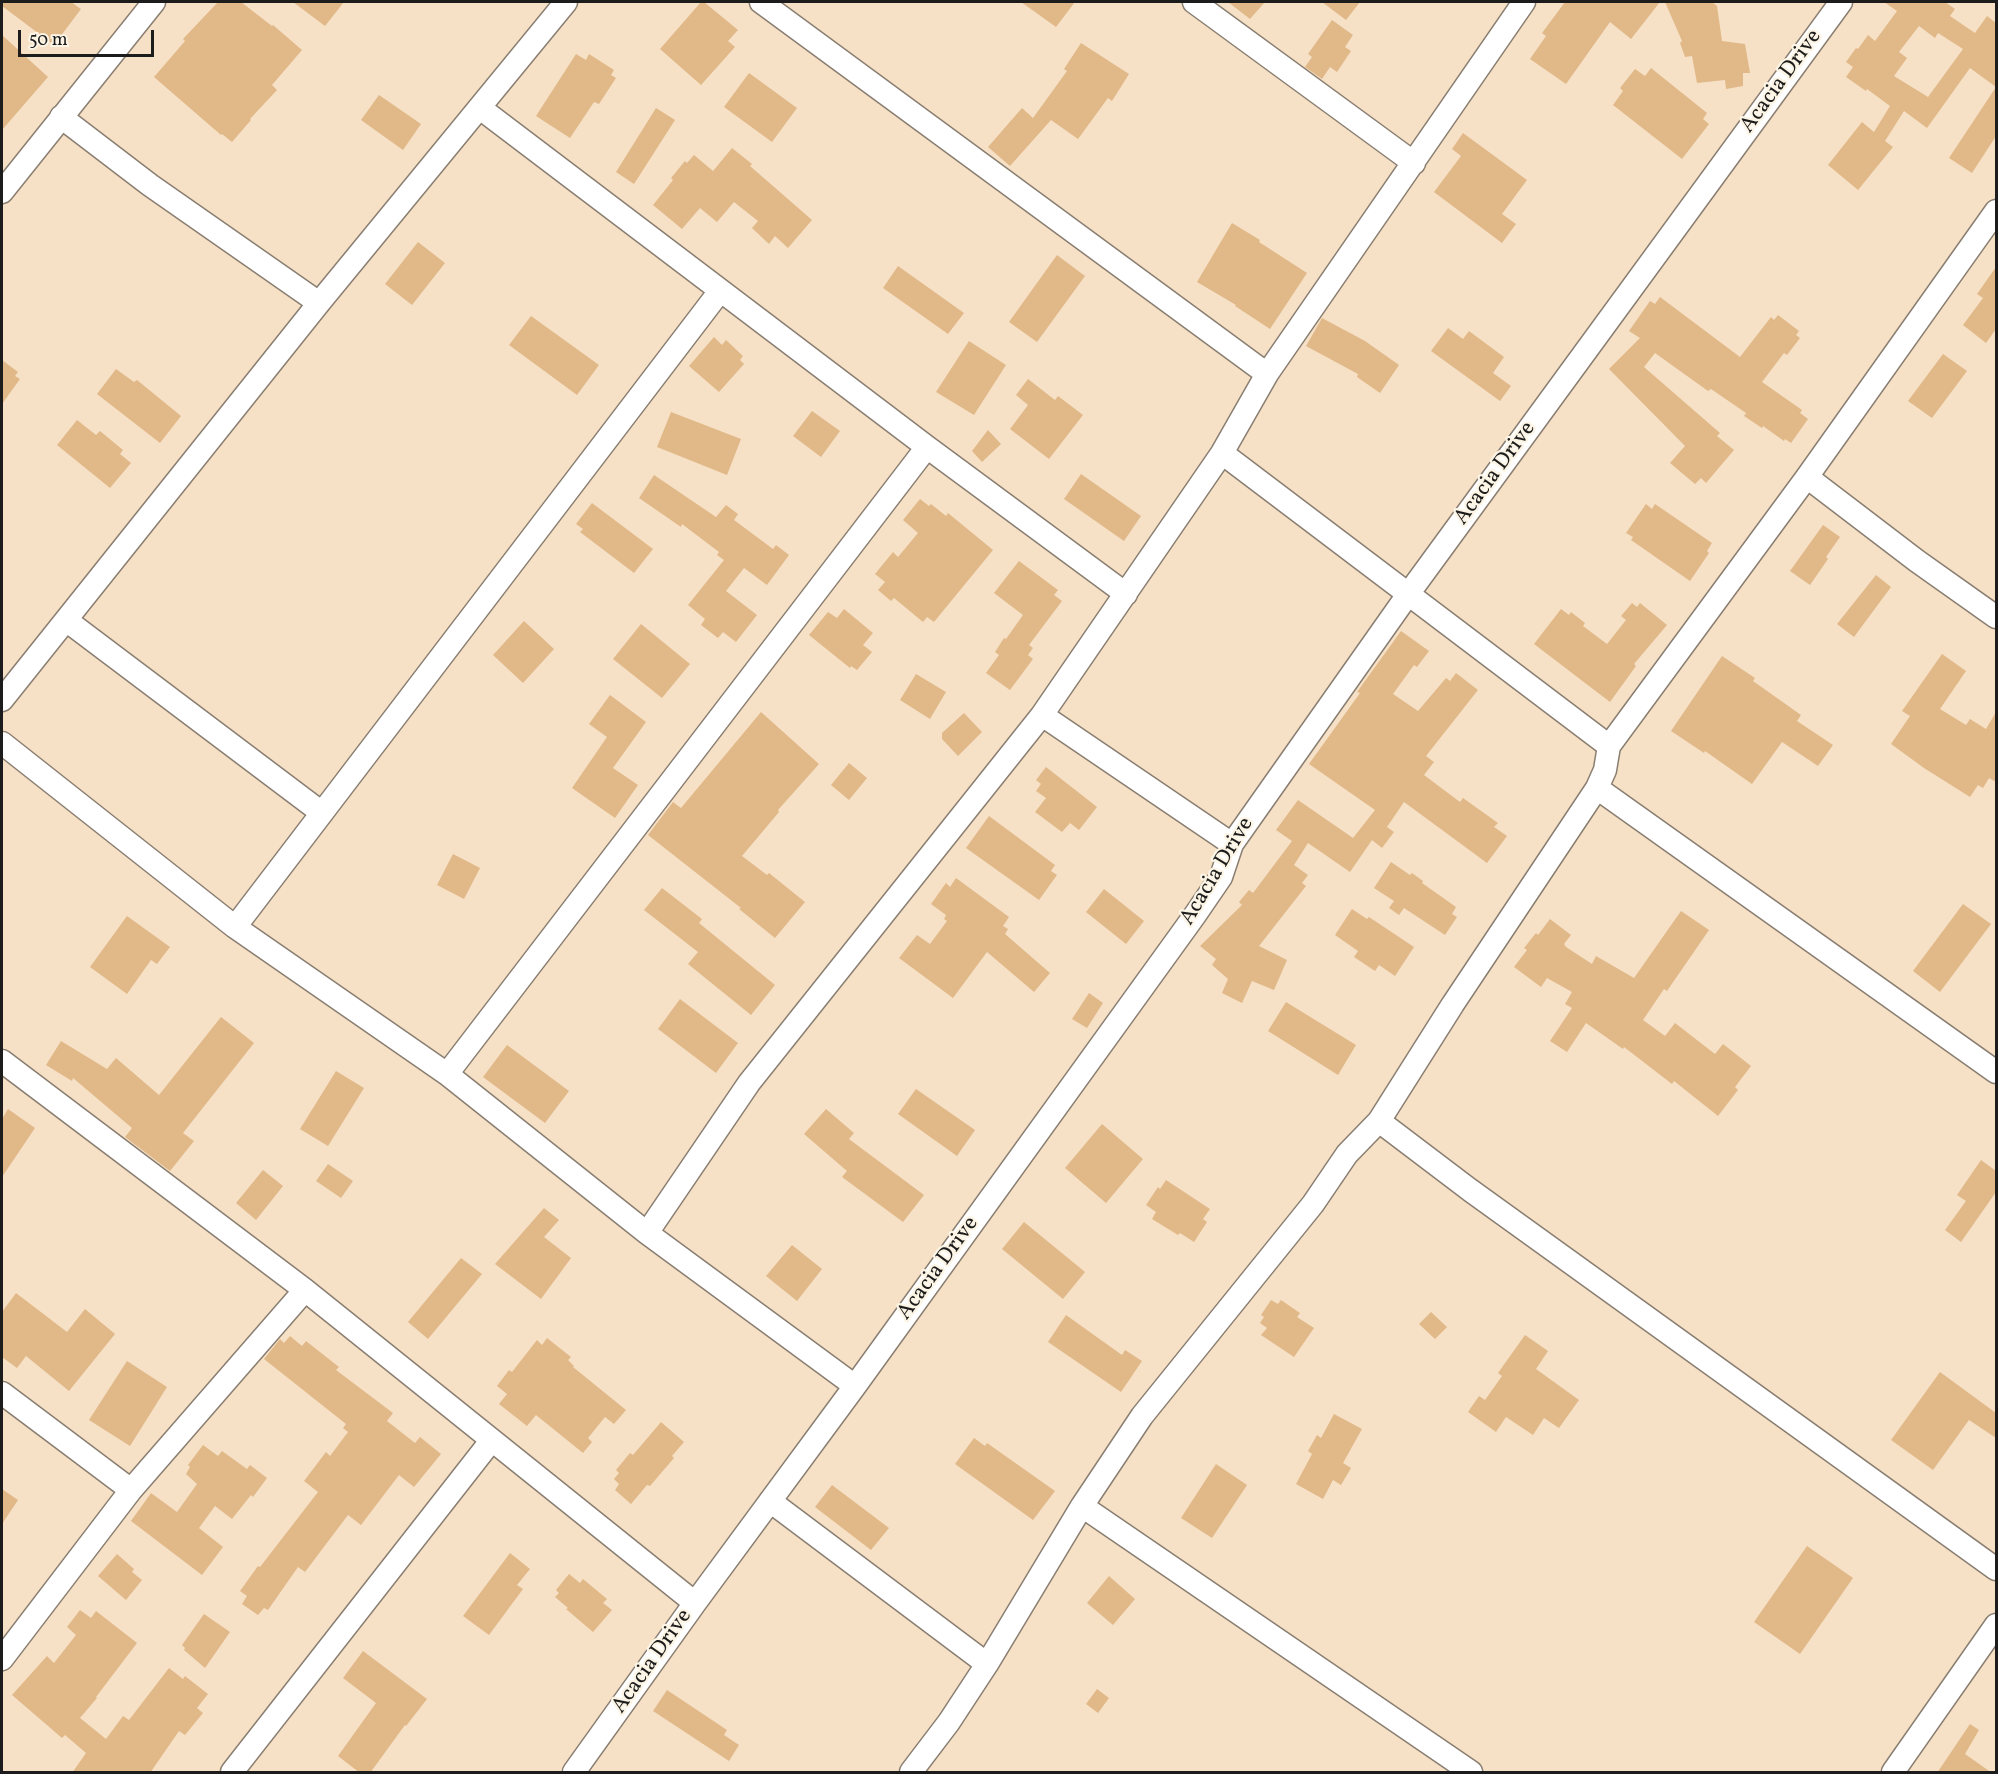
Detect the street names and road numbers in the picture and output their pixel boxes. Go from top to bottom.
street label: Acacia Drive [1736,25,1828,139]
street label: Acacia Drive [1450,417,1542,531]
street label: Acacia Drive [1175,813,1261,931]
street label: Acacia Drive [893,1212,985,1326]
street label: Acacia Drive [607,1605,699,1719]

